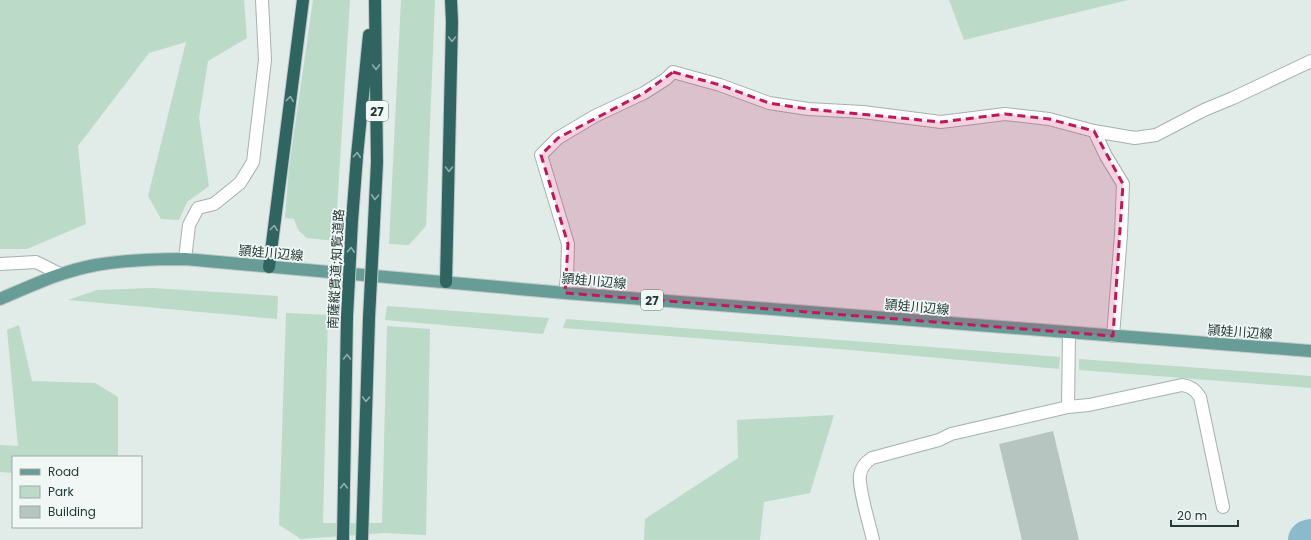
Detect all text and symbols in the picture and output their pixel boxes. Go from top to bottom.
one-way arrow [447,36,456,42]
one-way arrow [372,64,380,70]
one-way arrow [285,96,294,102]
road number: 27 [366,101,388,121]
one-way arrow [353,152,362,158]
one-way arrow [444,166,453,172]
one-way arrow [371,194,379,200]
street label: 南薩縦貫道;知覧道路 [323,208,349,330]
one-way arrow [269,225,278,231]
street label: 頴娃川辺線 [238,241,304,265]
one-way arrow [346,247,355,253]
street label: 頴娃川辺線 [561,269,627,293]
road number: 27 [641,290,663,310]
street label: 頴娃川辺線 [884,295,950,319]
street label: 頴娃川辺線 [1207,320,1273,344]
one-way arrow [342,354,351,360]
one-way arrow [362,396,370,402]
legend [12,456,142,528]
text: Road [48,463,79,480]
text: Park [48,483,75,500]
one-way arrow [340,483,348,489]
scale bar [1171,502,1238,528]
text: Building [48,503,96,520]
text: 20 m [1177,507,1207,524]

